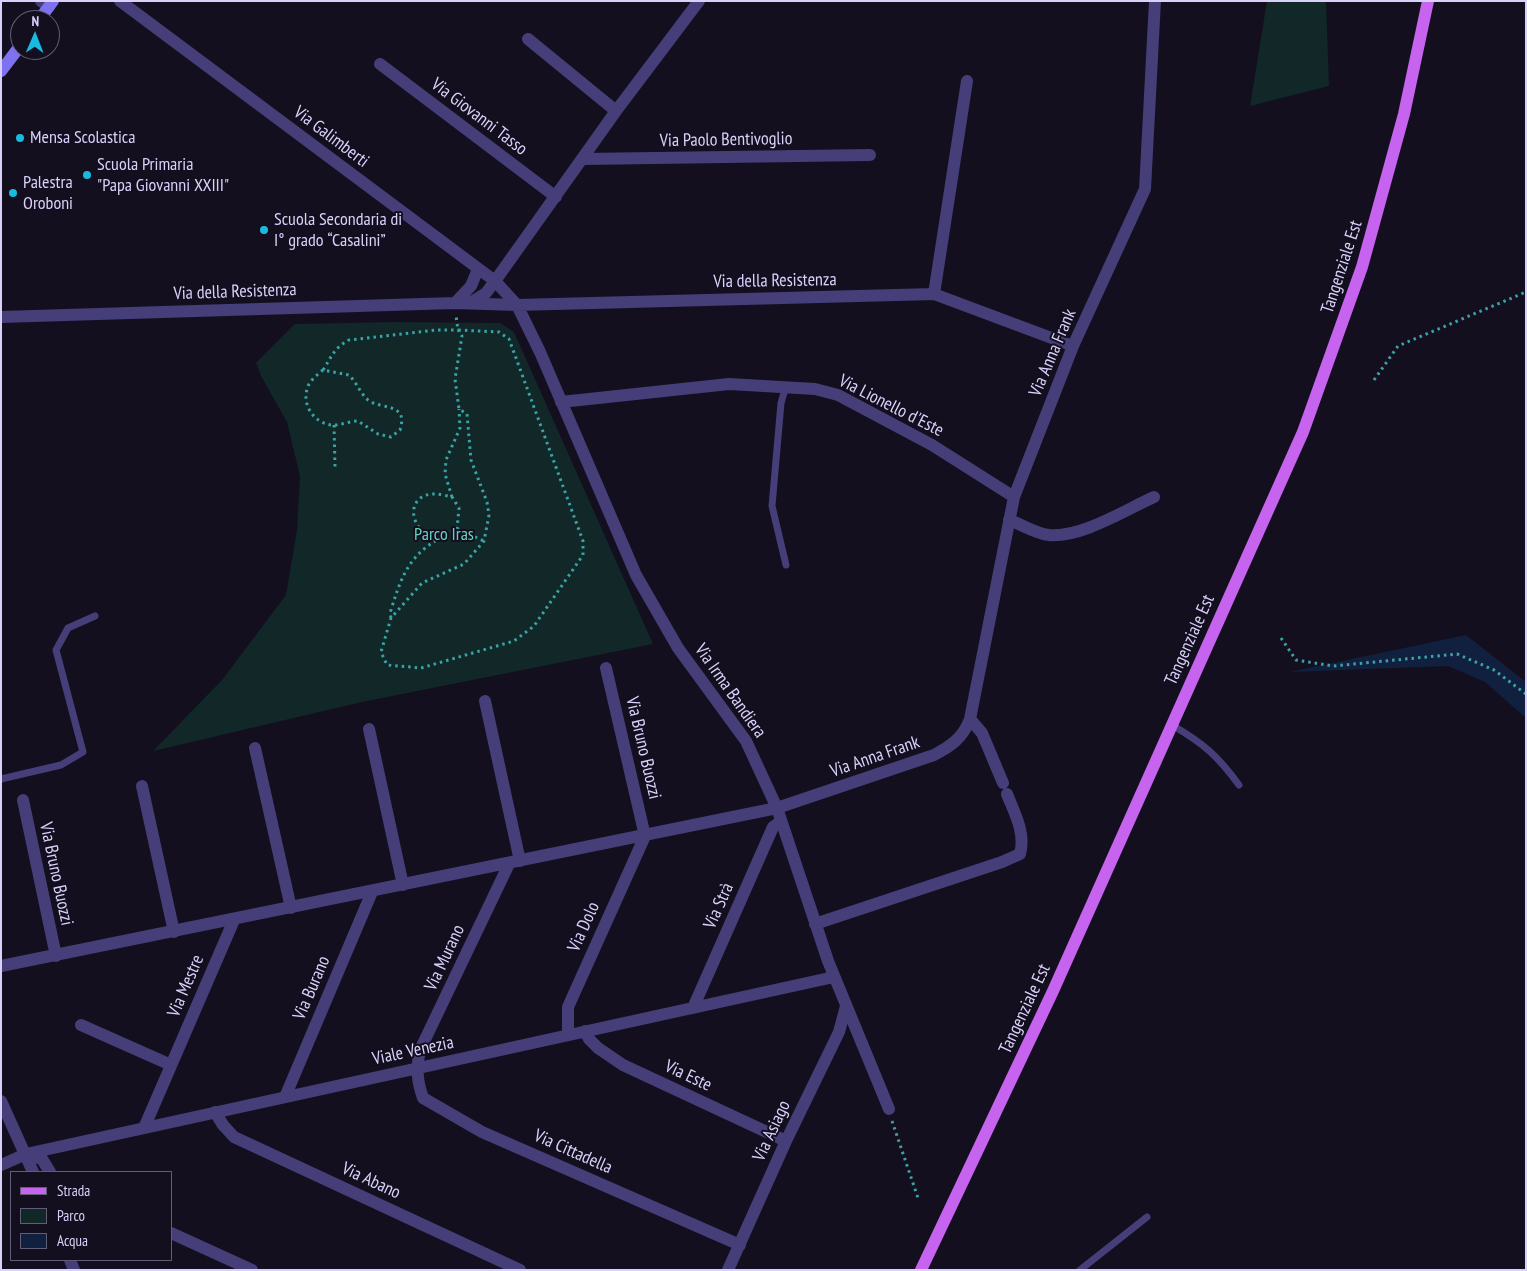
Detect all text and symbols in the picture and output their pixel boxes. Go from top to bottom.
north arrow [10,10,60,60]
text: N [31,12,39,30]
street label: Via Giovanni Tasso [427,74,531,160]
street label: Via Galimberti [289,102,373,172]
place label: Mensa Scolastica [30,127,135,149]
street label: Via Paolo Bentivoglio [659,128,793,152]
marker: Mensa Scolastica [14,132,26,144]
place label: Scuola Primaria "Papa Giovanni XXIII" [97,154,229,196]
marker: Scuola Primaria "Papa Giovanni XXIII" [81,169,93,181]
place label: Palestra Oroboni [23,172,73,214]
marker: Palestra Oroboni [7,187,19,199]
place label: Scuola Secondaria di I° grado “Casalini” [274,209,402,252]
street label: Tangenziale Est [1317,218,1367,316]
marker: Scuola Secondaria di I° grado “Casalini” [258,224,270,236]
street label: Via della Resistenza [713,269,837,293]
street label: Via della Resistenza [173,279,297,305]
street label: Via Anna Frank [1025,306,1081,400]
street label: Via Lionello d'Este [835,370,947,442]
park label: Parco Iras [414,524,474,546]
street label: Tangenziale Est [1161,592,1219,688]
street label: Via Irma Bandiera [690,640,770,742]
street label: Via Bruno Buozzi [621,695,665,801]
street label: Via Anna Frank [827,732,923,782]
street label: Via Bruno Buozzi [35,821,77,927]
street label: Via Strà [699,880,739,932]
street label: Via Dolo [563,899,605,955]
street label: Via Murano [420,922,470,994]
street label: Via Mestre [163,952,209,1020]
street label: Via Burano [289,953,335,1023]
street label: Tangenziale Est [995,961,1055,1057]
street label: Viale Venezia [370,1032,456,1070]
street label: Via Este [661,1056,715,1096]
street label: Via Asiago [749,1097,795,1165]
street label: Via Cittadella [531,1125,615,1179]
street label: Via Abano [338,1158,404,1204]
legend [10,1171,172,1261]
text: Strada [57,1181,90,1200]
text: Parco [57,1206,85,1225]
text: Acqua [57,1231,88,1250]

